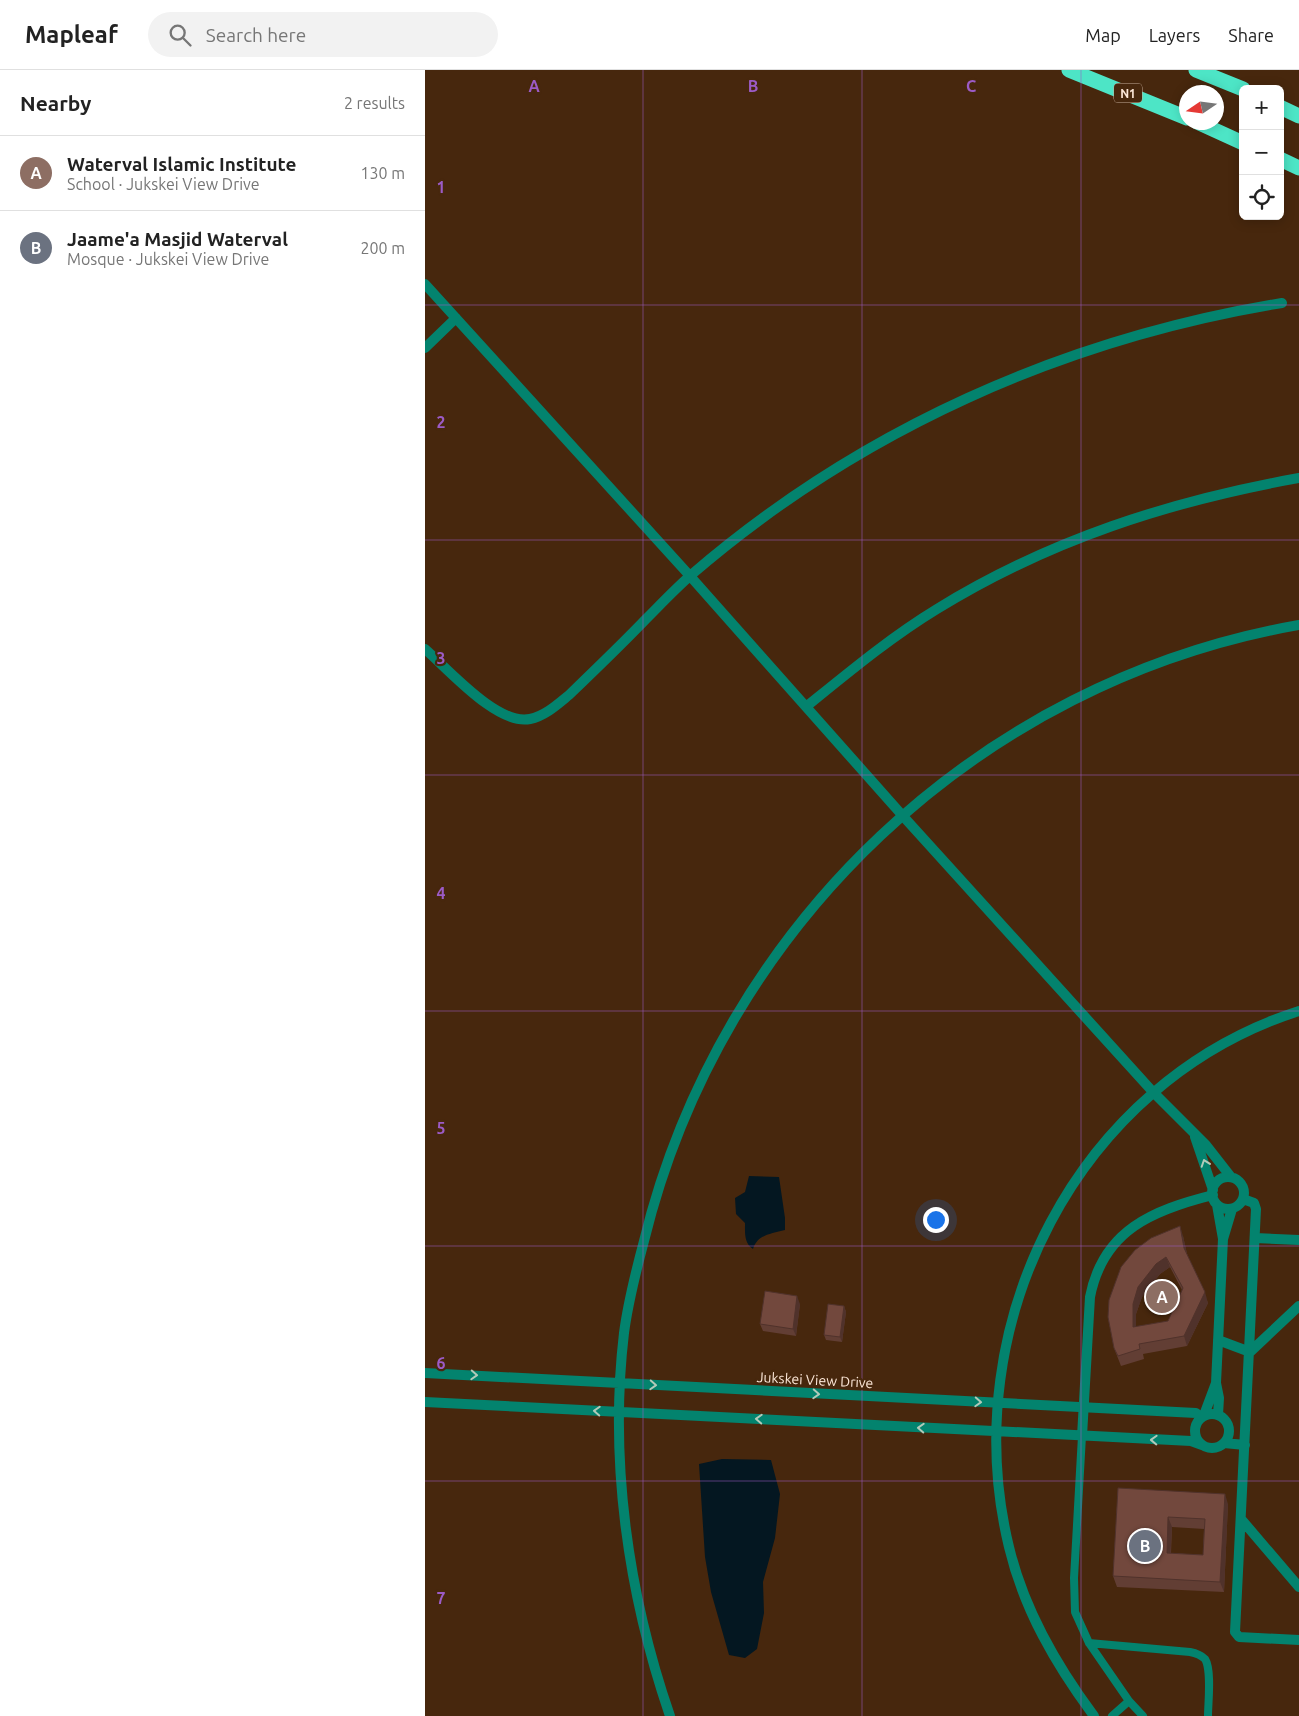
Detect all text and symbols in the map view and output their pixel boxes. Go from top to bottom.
search box [148,12,498,57]
text: Mapleaf [25,21,118,48]
icon: search [166,21,194,49]
text: Search here [206,24,306,46]
text: Map [1085,25,1121,45]
text: Layers [1149,25,1200,45]
text: Share [1228,25,1274,45]
text: A [528,77,540,95]
text: B [748,77,758,95]
text: C [966,77,976,95]
road number: N1 [1114,83,1142,102]
north arrow [1179,85,1224,130]
map controls [1239,85,1284,220]
button: + [1239,85,1284,130]
text: Nearby [20,91,91,115]
text: 2 results [344,94,405,112]
button: − [1239,130,1284,175]
text: Waterval Islamic Institute [67,153,296,175]
text: A [30,164,42,182]
text: 130 m [360,164,405,182]
text: School · Jukskei View Drive [67,175,260,193]
button: locate [1239,175,1284,220]
text: 1 [436,178,446,196]
text: Jaame'a Masjid Waterval [67,228,288,250]
text: B [31,239,41,257]
text: 200 m [360,239,405,257]
text: Mosque · Jukskei View Drive [67,250,269,268]
text: 2 [436,413,446,431]
text: 3 [436,649,446,667]
text: 4 [436,884,446,902]
text: 5 [436,1119,446,1137]
one-way arrow [1201,1159,1211,1167]
your location [923,1207,949,1233]
pin: A [1146,1278,1178,1316]
text: 6 [436,1354,446,1372]
street label: Jukskei View Drive [756,1369,874,1391]
one-way arrow [470,1370,478,1381]
one-way arrow [650,1380,658,1390]
one-way arrow [812,1388,820,1399]
one-way arrow [974,1397,982,1408]
one-way arrow [593,1405,601,1416]
one-way arrow [755,1414,763,1425]
one-way arrow [917,1423,925,1434]
one-way arrow [1149,1434,1157,1445]
pin: B [1129,1527,1161,1565]
text: 7 [436,1589,446,1607]

